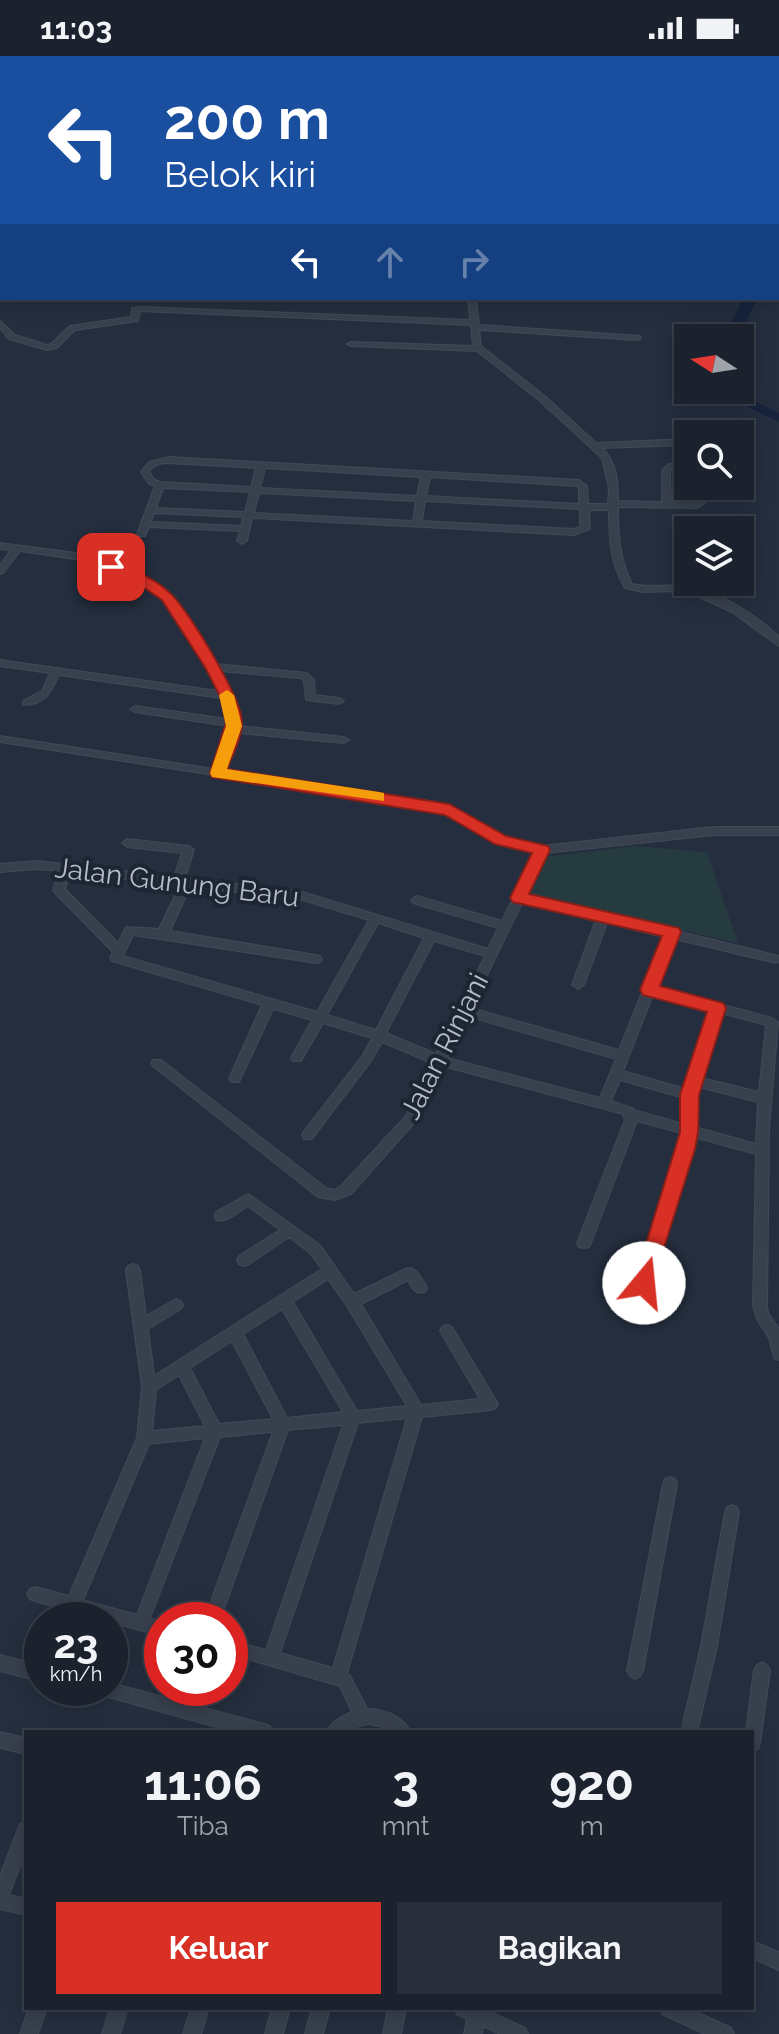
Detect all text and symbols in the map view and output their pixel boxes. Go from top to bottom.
text: 11:03 [40,11,112,46]
text: 200 m [164,86,330,152]
icon: left [32,88,136,192]
text: Belok kiri [164,153,316,195]
icon: left [284,240,328,284]
icon: ahead [368,240,412,284]
icon: right [452,240,496,284]
north arrow [674,324,754,404]
map controls [674,324,754,596]
button: search [674,420,754,500]
button: layers [674,516,754,596]
pin [77,533,145,601]
icon: arrive [89,545,133,589]
street label: Jalan Gunung Baru [53,851,301,914]
street label: Jalan Rinjani [394,968,495,1125]
position arrow [602,1241,686,1325]
speed limit sign: 30 [144,1602,248,1706]
text: 23 [54,1620,98,1667]
text: km/h [50,1662,102,1686]
text: 11:06 [144,1755,262,1811]
text: 3 [392,1755,419,1811]
text: 920 [549,1755,634,1811]
text: Tiba [177,1811,229,1841]
text: mnt [382,1811,429,1841]
text: m [580,1811,604,1841]
button: Keluar [56,1902,381,1994]
button: Bagikan [397,1902,722,1994]

